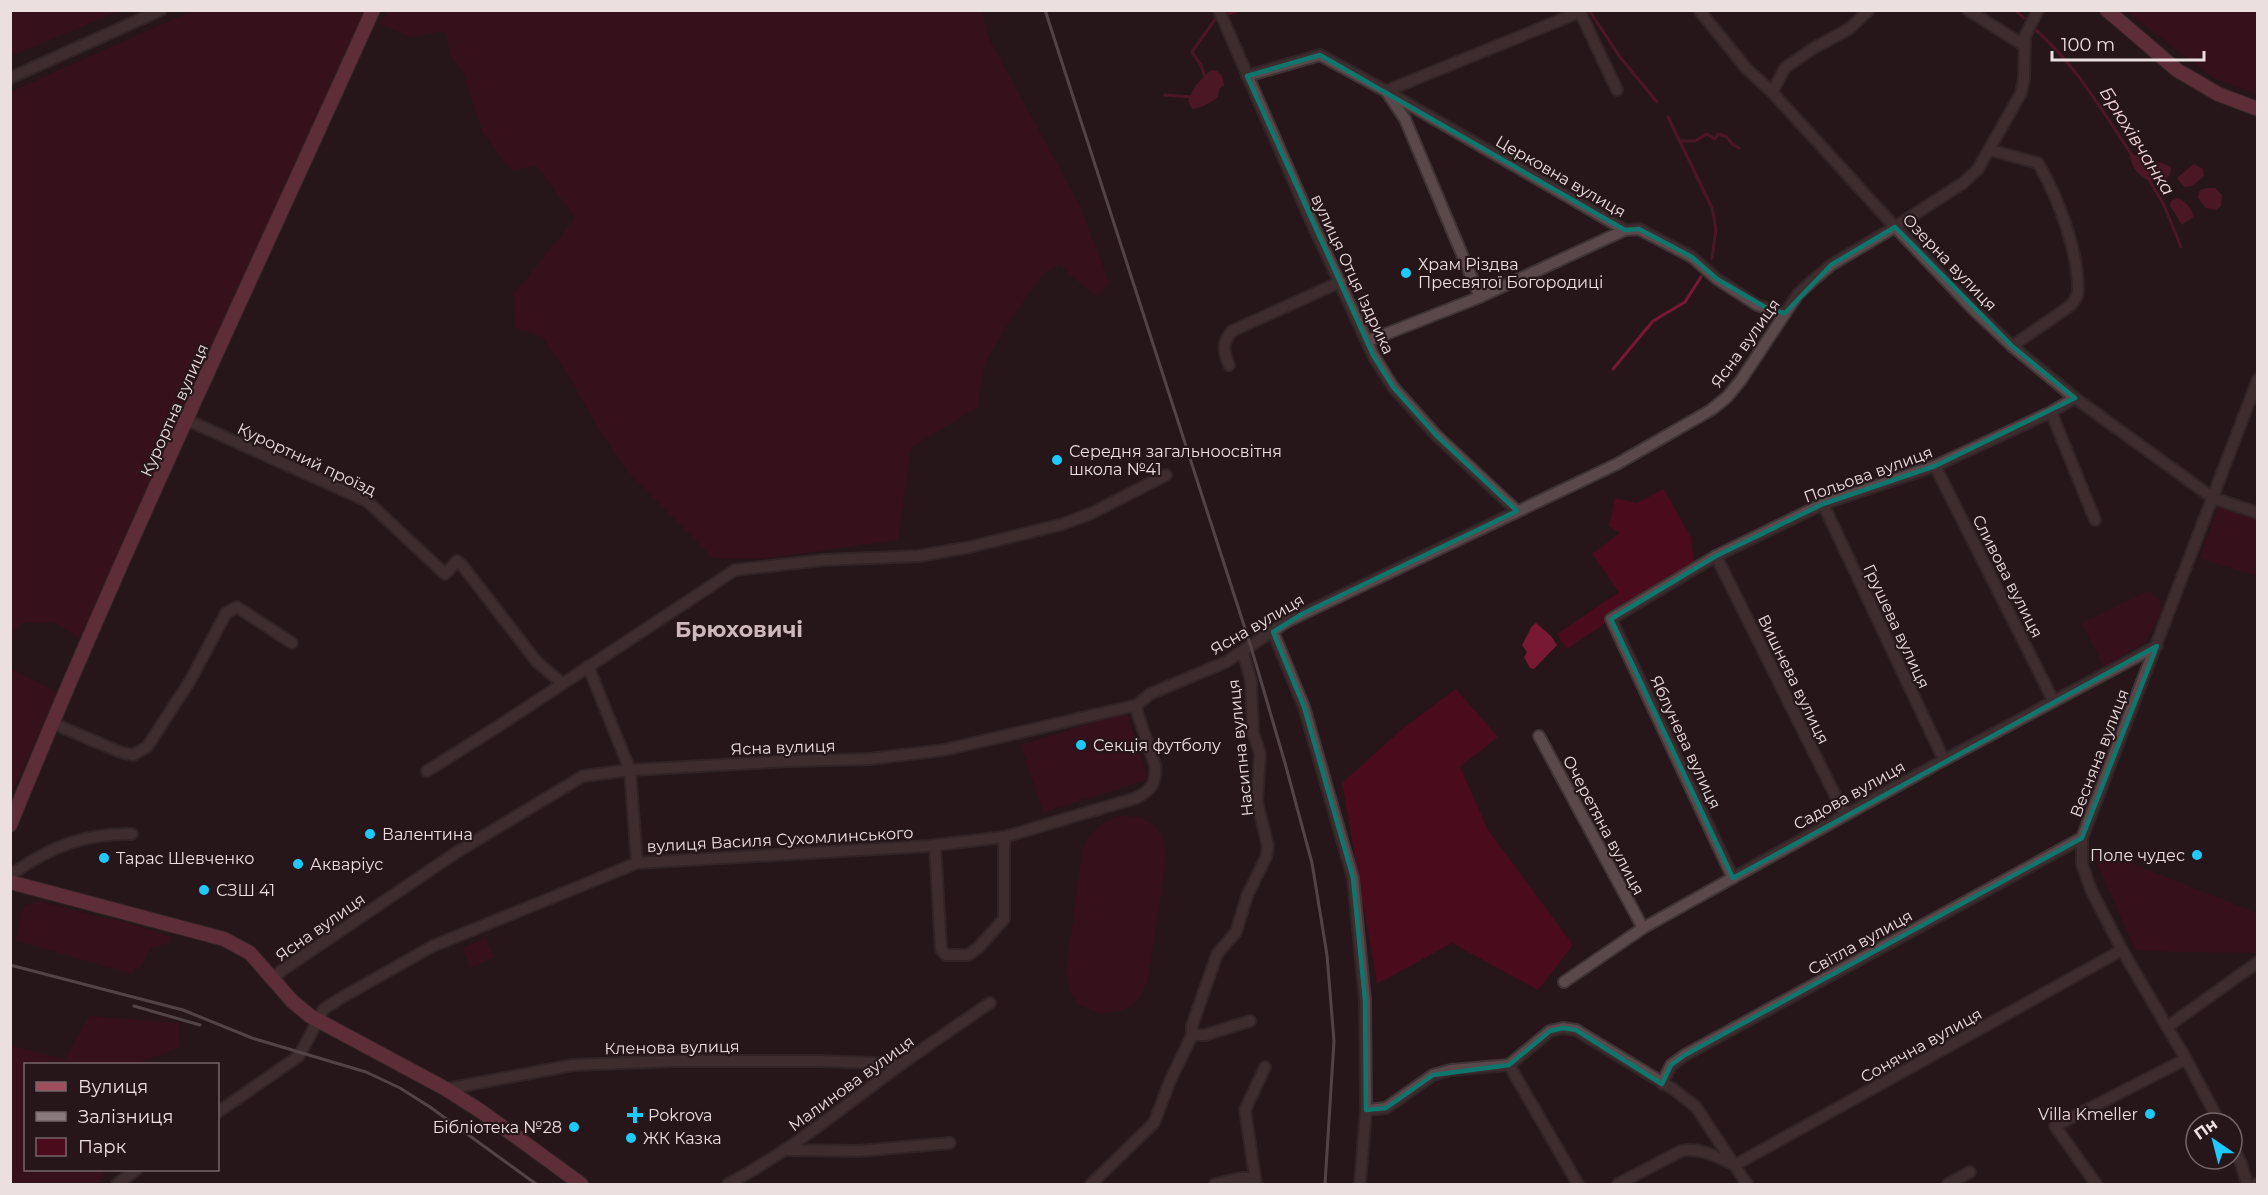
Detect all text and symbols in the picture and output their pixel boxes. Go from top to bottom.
scale bar [2052,24,2204,62]
text: 100 m [2061,34,2115,56]
water label: Брюхівчанка [2095,83,2179,199]
street label: Церковна вулиця [1492,131,1629,221]
street label: вулиця Отця Іздрика [1307,191,1398,357]
street label: Озерна вулиця [1899,210,2001,315]
place label: Храм Різдва Пресвятої Богородиці [1418,255,1603,292]
marker: Храм Різдва Пресвятої Богородиці [1399,266,1413,280]
street label: Ясна вулиця [1707,295,1784,391]
street label: Курортна вулиця [137,341,212,480]
street label: Курортний проїзд [234,419,379,500]
place label: Середня загальноосвітня школа №41 [1069,442,1282,479]
street label: Польова вулиця [1801,442,1935,507]
marker: Середня загальноосвітня школа №41 [1050,453,1064,467]
street label: Сливова вулиця [1968,512,2047,641]
street label: Грушева вулиця [1859,561,1934,691]
street label: Ясна вулиця [1207,590,1308,659]
street label: Вишнева вулиця [1754,611,1833,747]
district label: Брюховичі [675,616,803,643]
street label: Яблунева вулиця [1646,672,1725,812]
street label: Насипна вулиця [1224,679,1257,817]
street label: Весняна вулиця [2066,686,2133,820]
street label: Ясна вулиця [730,736,836,759]
place label: Секція футболу [1093,736,1221,755]
marker: Секція футболу [1074,738,1088,752]
street label: Очеретяна вулиця [1559,752,1648,898]
street label: Садова вулиця [1790,757,1908,834]
street label: вулиця Василя Сухомлинського [646,823,914,856]
place label: Валентина [382,825,473,844]
marker: Валентина [363,827,377,841]
place label: Поле чудес [2090,846,2185,865]
marker: Поле чудес [2190,848,2204,862]
place label: Тарас Шевченко [116,849,254,868]
marker: Тарас Шевченко [97,851,111,865]
place label: Акваріус [310,855,383,874]
marker: Акваріус [291,857,305,871]
place label: СЗШ 41 [216,881,275,900]
marker: СЗШ 41 [197,883,211,897]
street label: Ясна вулиця [272,889,369,965]
street label: Світла вулиця [1805,906,1916,979]
street label: Сонячна вулиця [1857,1004,1985,1087]
street label: Малинова вулиця [785,1032,918,1135]
street label: Кленова вулиця [604,1037,740,1058]
legend [24,1063,219,1171]
text: Вулиця [78,1076,148,1098]
place label: Villa Kmeller [2038,1105,2138,1124]
text: Залізниця [78,1106,173,1128]
marker: Pokrova [626,1106,644,1124]
place label: Pokrova [648,1106,713,1125]
marker: Villa Kmeller [2143,1107,2157,1121]
north arrow [2184,1111,2244,1171]
text: Пн [2190,1114,2221,1144]
place label: Бібліотека №28 [433,1118,562,1137]
marker: Бібліотека №28 [567,1120,581,1134]
place label: ЖК Казка [643,1129,722,1148]
marker: ЖК Казка [624,1131,638,1145]
text: Парк [78,1136,127,1158]

